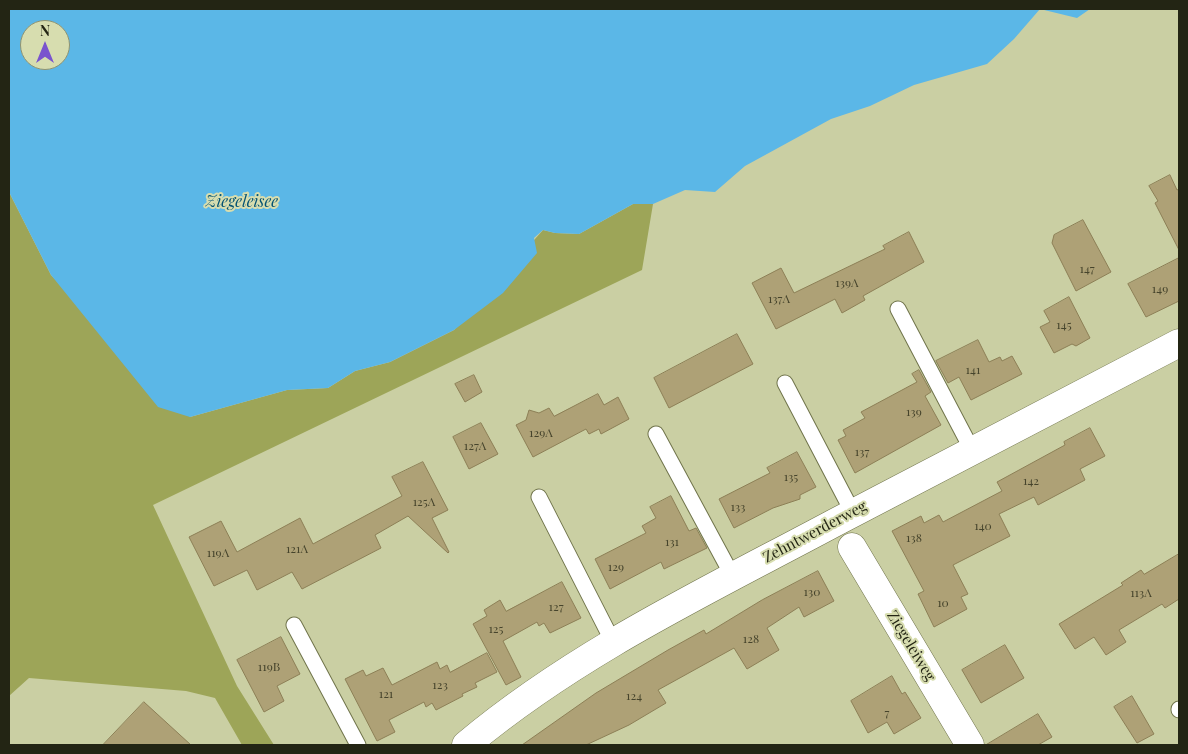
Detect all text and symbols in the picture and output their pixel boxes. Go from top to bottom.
north arrow [20,20,70,70]
text: N [40,21,50,40]
water label: Ziegeleisee [206,192,278,212]
house number: 147 [1079,262,1095,276]
house number: 139A [835,276,859,290]
house number: 149 [1152,282,1168,296]
house number: 137A [768,292,790,306]
house number: 145 [1056,318,1072,332]
house number: 141 [966,363,980,377]
house number: 139 [906,405,922,419]
house number: 129A [529,426,553,440]
house number: 127A [464,439,486,453]
house number: 137 [855,445,869,459]
house number: 135 [784,470,798,484]
house number: 142 [1023,474,1039,488]
house number: 125A [413,495,435,509]
street label: Zehntwerderweg [760,497,870,567]
house number: 133 [730,500,746,514]
house number: 140 [974,519,992,533]
house number: 138 [906,531,922,545]
house number: 131 [665,535,679,549]
house number: 121A [286,542,308,556]
house number: 119A [207,546,229,560]
house number: 129 [608,560,624,574]
house number: 130 [804,585,820,599]
house number: 113A [1130,586,1152,600]
house number: 10 [937,596,949,610]
house number: 127 [548,600,564,614]
street label: Ziegeleiweg [883,607,939,685]
house number: 125 [488,622,504,636]
house number: 128 [743,632,759,646]
house number: 119B [258,660,280,674]
house number: 123 [432,678,448,692]
house number: 121 [379,687,393,701]
house number: 124 [626,689,642,703]
house number: 7 [885,706,889,720]

